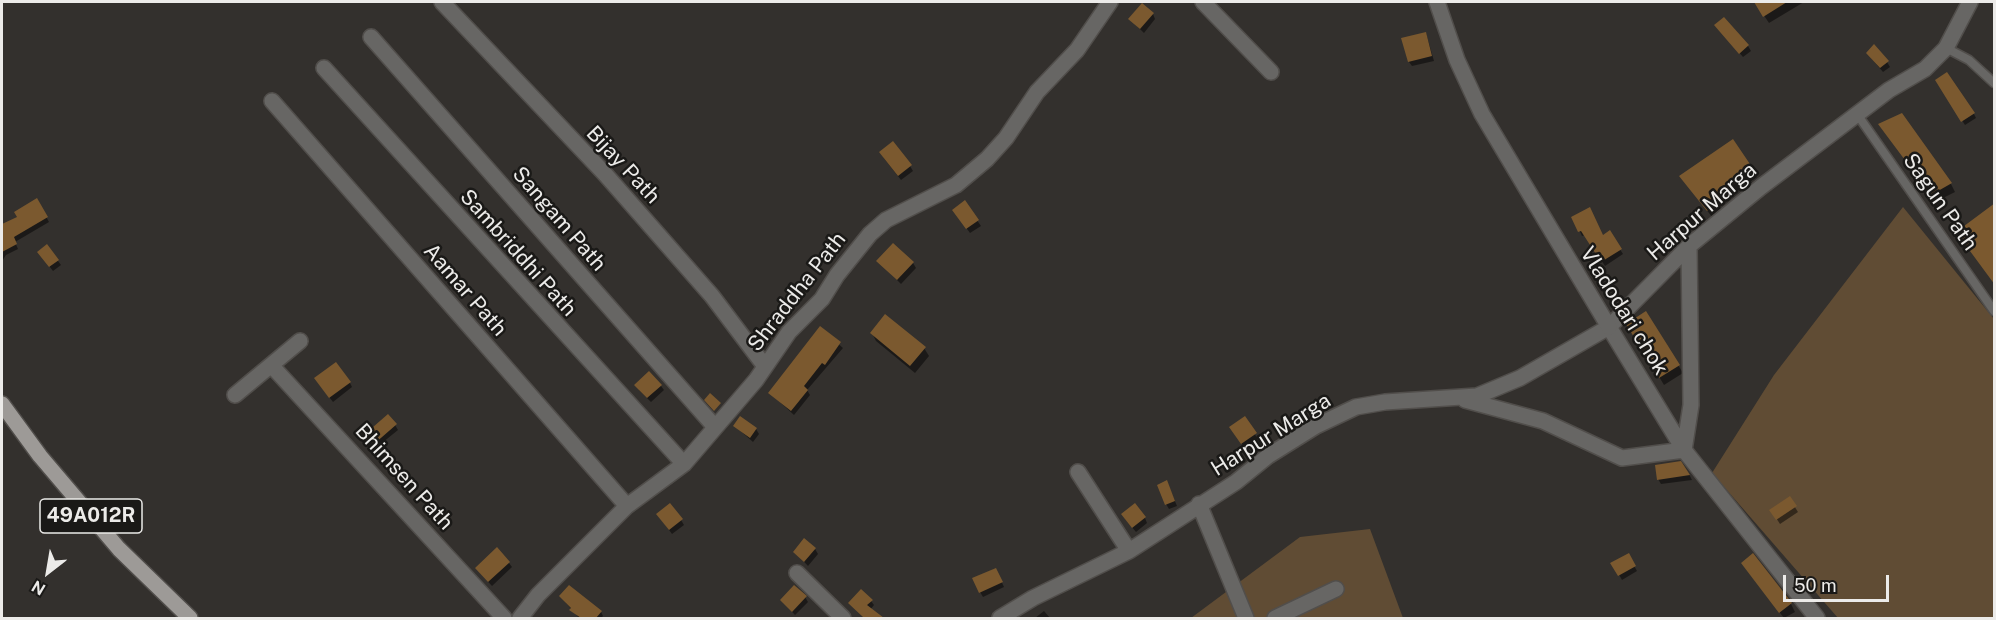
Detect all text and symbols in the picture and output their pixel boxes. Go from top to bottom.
street label: Bijay Path [581,121,665,209]
street label: Sagun Path [1897,149,1983,255]
street label: Harpur Marga [1642,158,1762,266]
street label: Sangam Path [507,162,611,276]
street label: Sambriddhi Path [454,184,582,322]
street label: Shraddha Path [743,227,851,357]
street label: Aamar Path [418,239,512,341]
street label: Vladodari chok [1575,242,1673,380]
street label: Harpur Marga [1207,388,1335,482]
street label: Bhimsen Path [350,419,458,535]
road number: 49A012R [40,499,142,533]
north arrow [18,542,78,602]
scale bar [1786,563,1892,601]
text: 50 m [1794,575,1837,596]
text: N [28,576,49,599]

